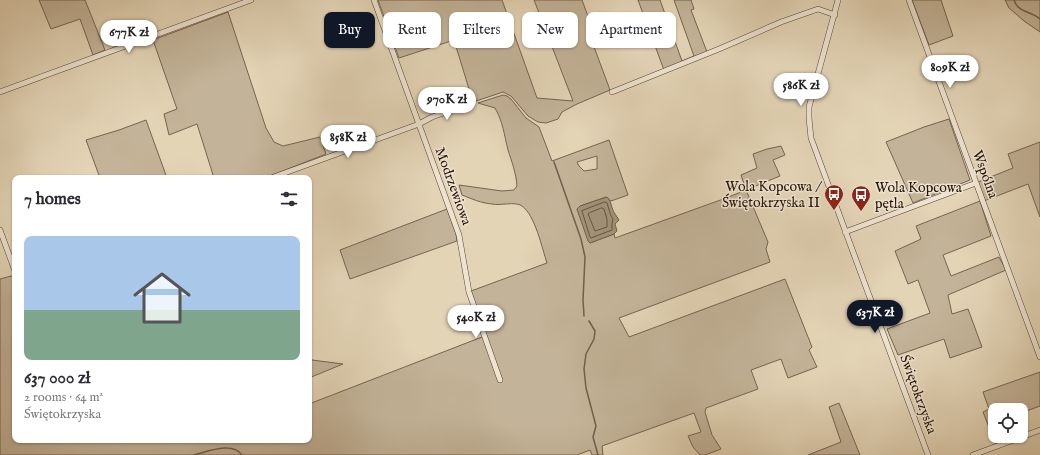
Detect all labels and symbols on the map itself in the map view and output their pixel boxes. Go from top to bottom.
pin: 677K zł [92,20,166,54]
pin: 809K zł [913,55,987,89]
pin: 586K zł [764,73,838,107]
pin: 970K zł [410,87,484,121]
pin: 858K zł [311,125,385,159]
street label: Modrzewiowa [431,145,476,229]
street label: Wspólna [968,148,1002,202]
place label: Wola Kopcowa / Świętokrzyska II [722,178,822,212]
place label: Wola Kopcowa pętla [875,179,963,213]
bus stop icon: Wola Kopcowa / Świętokrzyska II [823,183,845,211]
bus stop icon: Wola Kopcowa pętla [850,184,872,212]
pin: 637K zł [838,300,912,334]
pin: 540K zł [439,305,513,339]
street label: Świętokrzyska [895,352,942,437]

